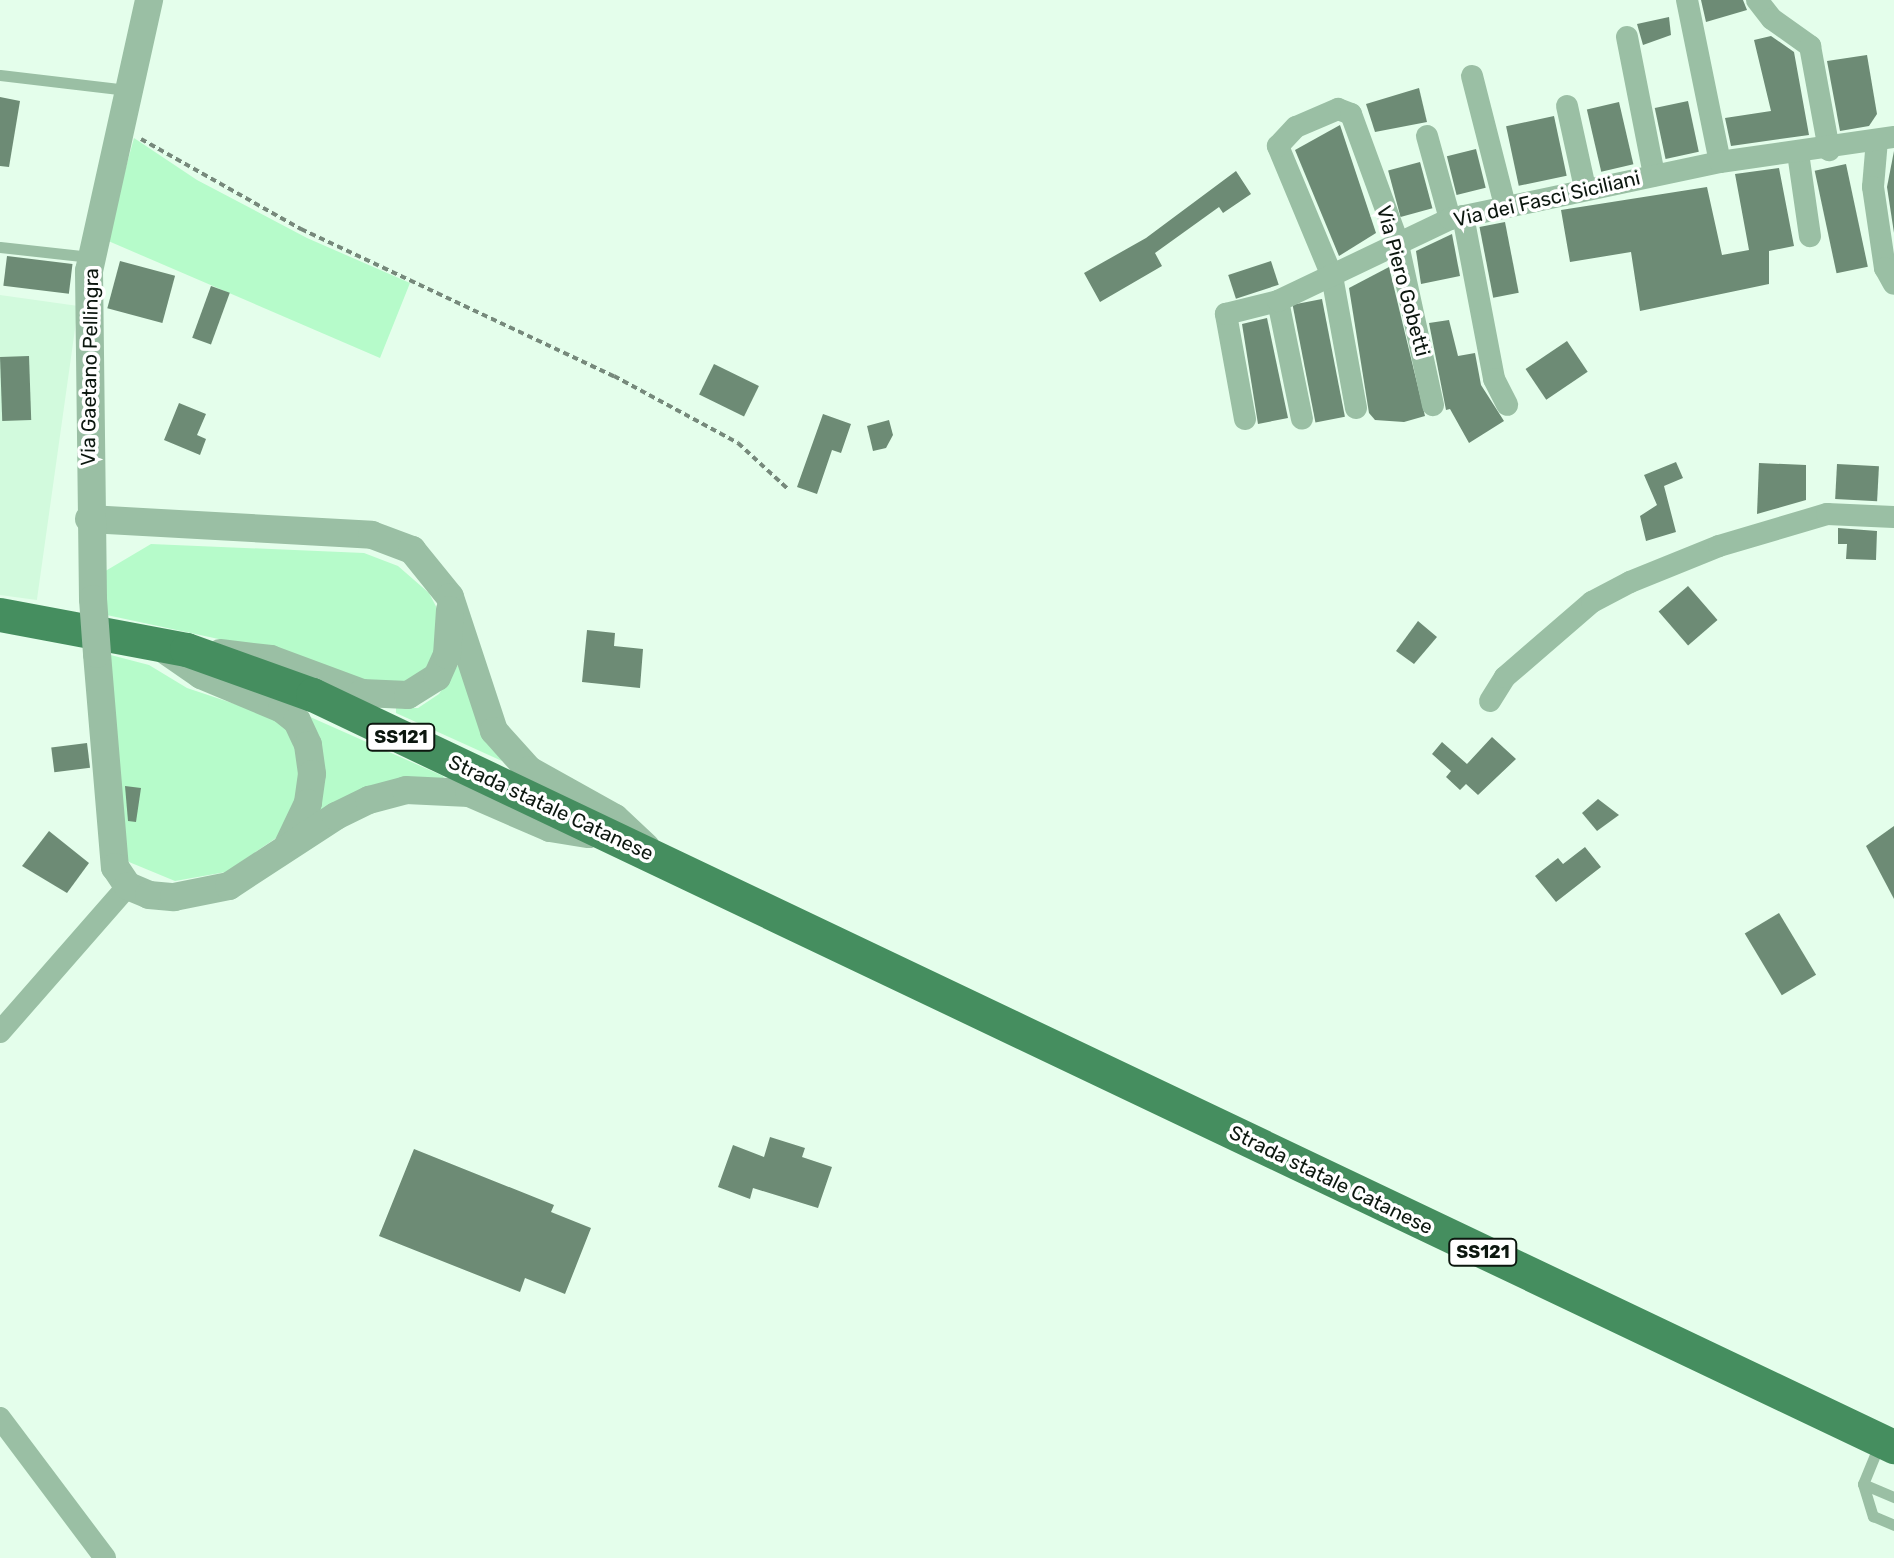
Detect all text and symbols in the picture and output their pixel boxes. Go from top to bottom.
street label: Via dei Fasci Siciliani [1451,166,1643,232]
street label: Via Piero Gobetti [1371,203,1435,359]
street label: Via Gaetano Pellingra [76,268,104,466]
road number: SS121 [365,723,437,751]
street label: Strada statale Catanese [445,750,657,866]
street label: Strada statale Catanese [1225,1120,1437,1240]
road number: SS121 [1447,1238,1519,1266]

